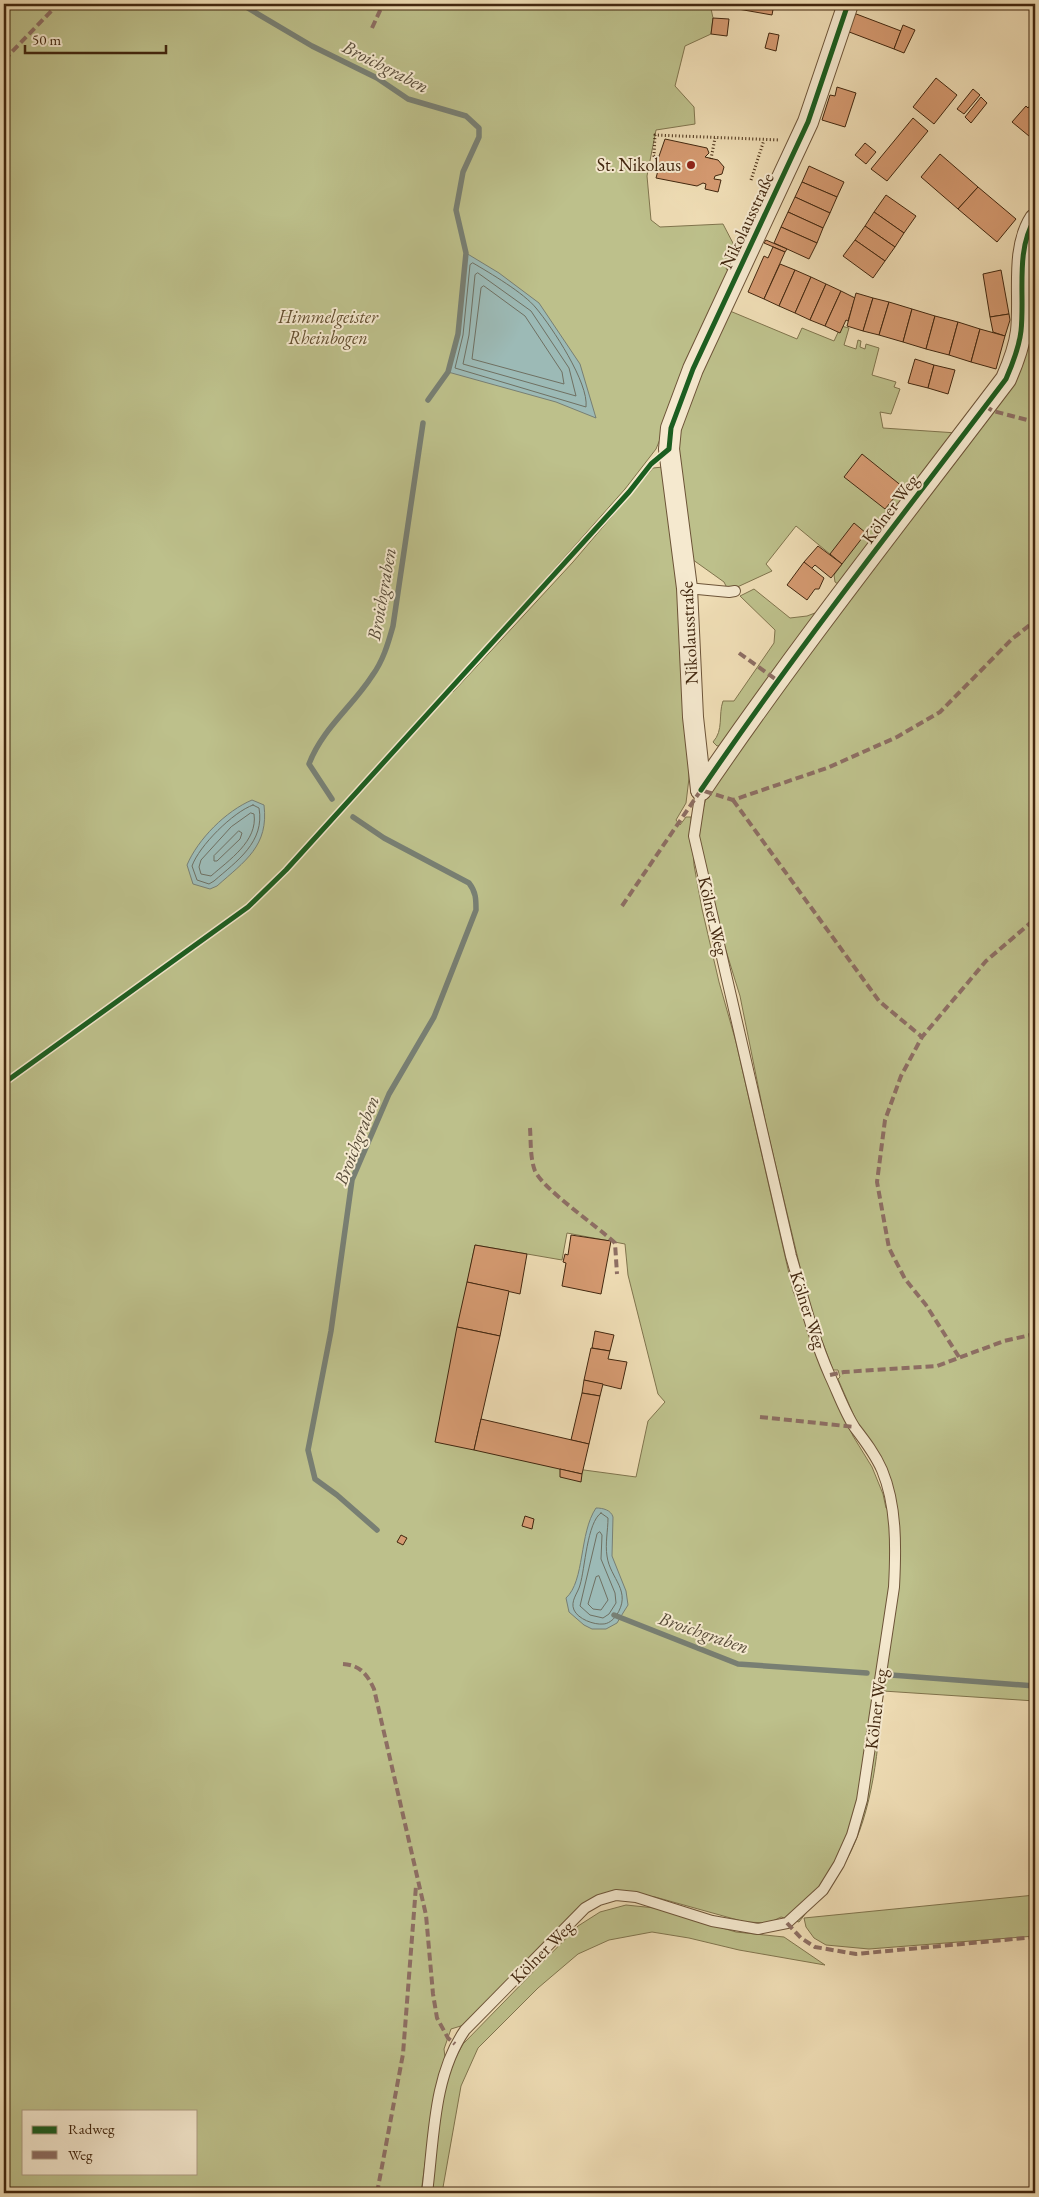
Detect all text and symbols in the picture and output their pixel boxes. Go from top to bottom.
scale bar [25,22,166,54]
text: 50 m [32,30,61,49]
water label: Broichgraben [337,34,433,99]
place label: St. Nikolaus [597,153,681,176]
marker: St. Nikolaus [685,159,697,171]
street label: Nikolausstraße [714,169,779,272]
park label: Himmelgeister Rheinbogen [277,305,379,350]
street label: Kölner Weg [856,469,923,548]
water label: Broichgraben [361,546,402,643]
street label: Nikolausstraße [674,581,703,685]
street label: Kölner Weg [693,874,734,958]
water label: Broichgraben [328,1092,385,1189]
street label: Kölner Weg [785,1268,832,1352]
water label: Broichgraben [655,1605,752,1660]
street label: Kölner Weg [859,1667,892,1750]
street label: Kölner Weg [505,1915,578,1988]
legend [22,2110,198,2174]
text: Radweg [68,2119,115,2138]
text: Weg [68,2145,93,2164]

